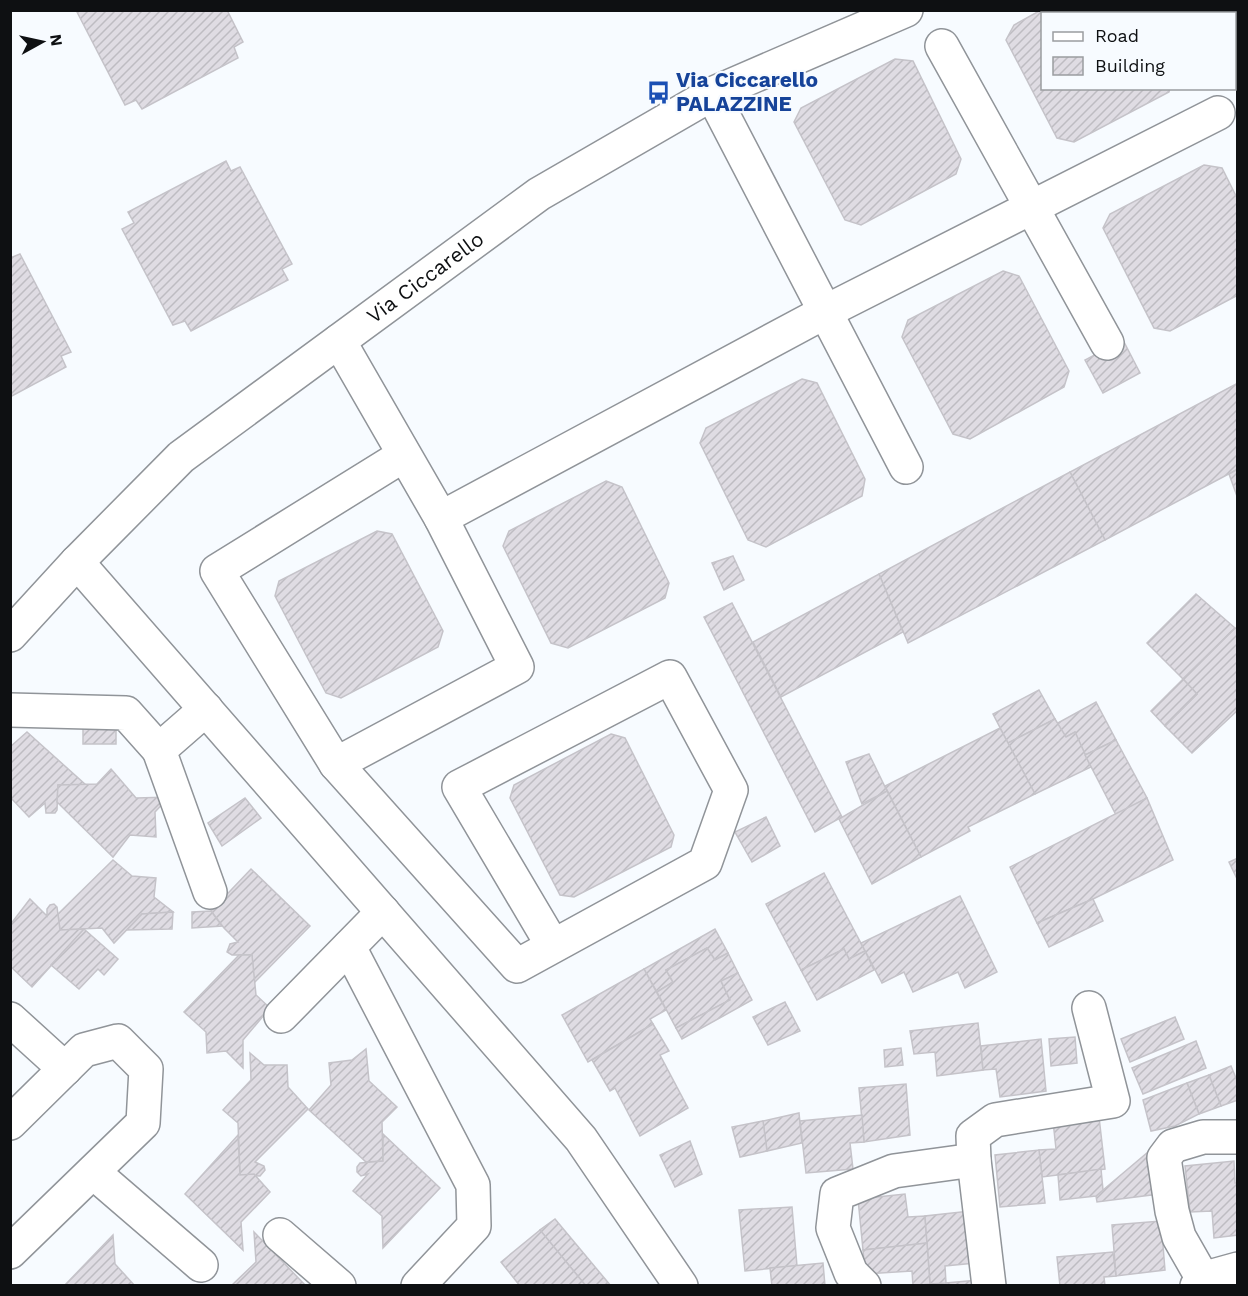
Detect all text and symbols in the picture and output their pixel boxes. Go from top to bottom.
north arrow [12,12,72,72]
legend [1041,12,1236,90]
text: Road [1095,25,1139,46]
text: N [46,33,67,47]
text: Building [1095,55,1165,76]
place label: Via Ciccarello PALAZZINE [676,67,818,116]
bus stop icon: Via Ciccarello PALAZZINE [645,79,671,105]
street label: Via Ciccarello [362,226,488,328]

